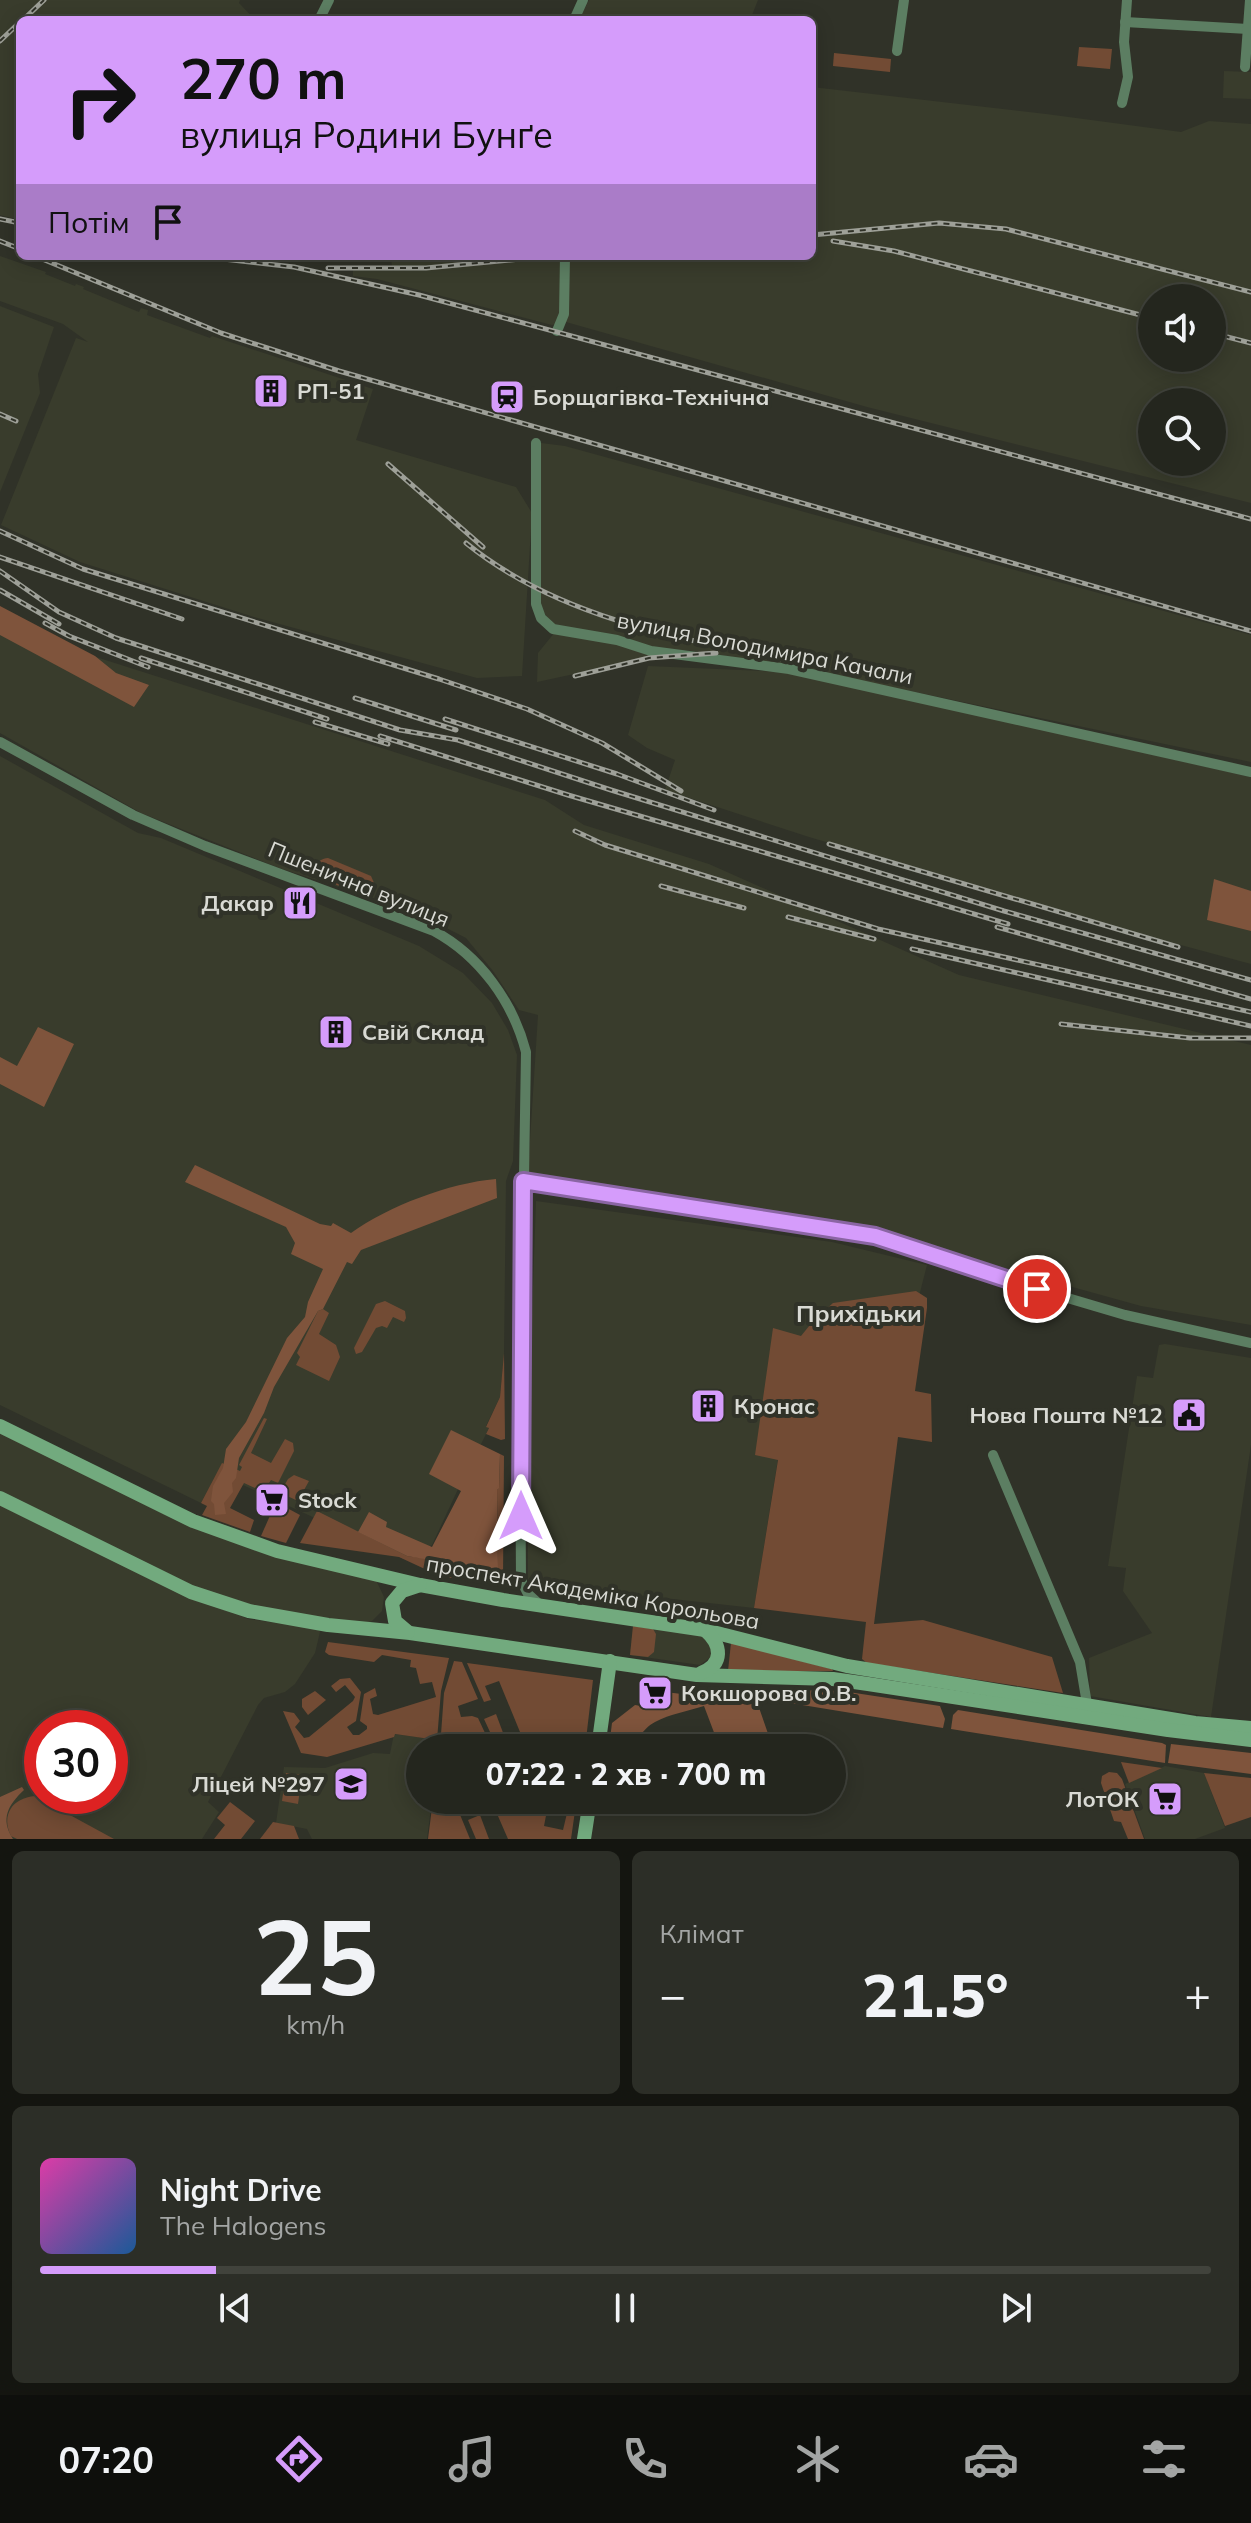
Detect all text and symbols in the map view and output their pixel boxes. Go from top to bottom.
text: 270 m [180,43,347,113]
icon: right [48,48,152,152]
text: вулиця Родини Бунґе [180,112,553,157]
icon: arrive [146,200,190,244]
text: Потім [48,203,130,241]
map controls [1138,284,1226,476]
button: sound [1138,284,1226,372]
building icon: РП-51 [252,372,290,410]
place label: РП-51 [297,377,365,405]
station icon: Борщагівка-Технічна [488,378,526,416]
place label: Борщагівка-Технічна [533,383,769,411]
button: search [1138,388,1226,476]
street label: вулиця Володимира Качали [615,606,915,690]
street label: Пшенична вулиця [264,835,454,933]
restaurant icon: Дакар [281,884,319,922]
place label: Дакар [202,889,274,917]
building icon: Свій Склад [317,1013,355,1051]
place label: Свій Склад [362,1018,484,1046]
pin [1003,1255,1071,1323]
icon: arrive [1015,1267,1059,1311]
district label: Прихідьки [796,1298,922,1328]
building icon: Кронас [689,1387,727,1425]
place label: Кронас [734,1392,815,1420]
public building icon: Нова Пошта №12 [1170,1396,1208,1434]
place label: Нова Пошта №12 [969,1401,1163,1429]
position arrow [479,1474,563,1558]
supermarket icon: Stock [253,1481,291,1519]
place label: Stock [298,1486,357,1514]
street label: проспект Академіка Корольова [424,1549,762,1635]
supermarket icon: Кокшорова О.В. [636,1674,674,1712]
place label: Кокшорова О.В. [681,1679,856,1707]
speed limit sign: 30 [24,1710,128,1814]
text: 07:22 · 2 хв · 700 m [486,1755,766,1793]
school or university icon: Ліцей №297 [332,1765,370,1803]
place label: Ліцей №297 [192,1770,325,1798]
supermarket icon: ЛотОК [1146,1780,1184,1818]
place label: ЛотОК [1066,1785,1140,1813]
text: 25 [253,1890,378,2021]
text: Клімат [660,1917,743,1950]
text: 21.5° [862,1957,1009,2032]
text: − [660,1967,686,2022]
text: + [1185,1967,1211,2022]
text: km/h [286,2008,345,2041]
text: Night Drive [160,2171,322,2209]
text: The Halogens [160,2209,326,2242]
icon: previous [213,2286,257,2330]
icon: pause [603,2286,647,2330]
icon: next [994,2286,1038,2330]
icon: directions [271,2431,327,2487]
icon: music [444,2431,500,2487]
icon: phone [617,2431,673,2487]
icon: climate [790,2431,846,2487]
icon: car [963,2431,1019,2487]
icon: filters [1136,2431,1192,2487]
text: 07:20 [59,2437,154,2482]

